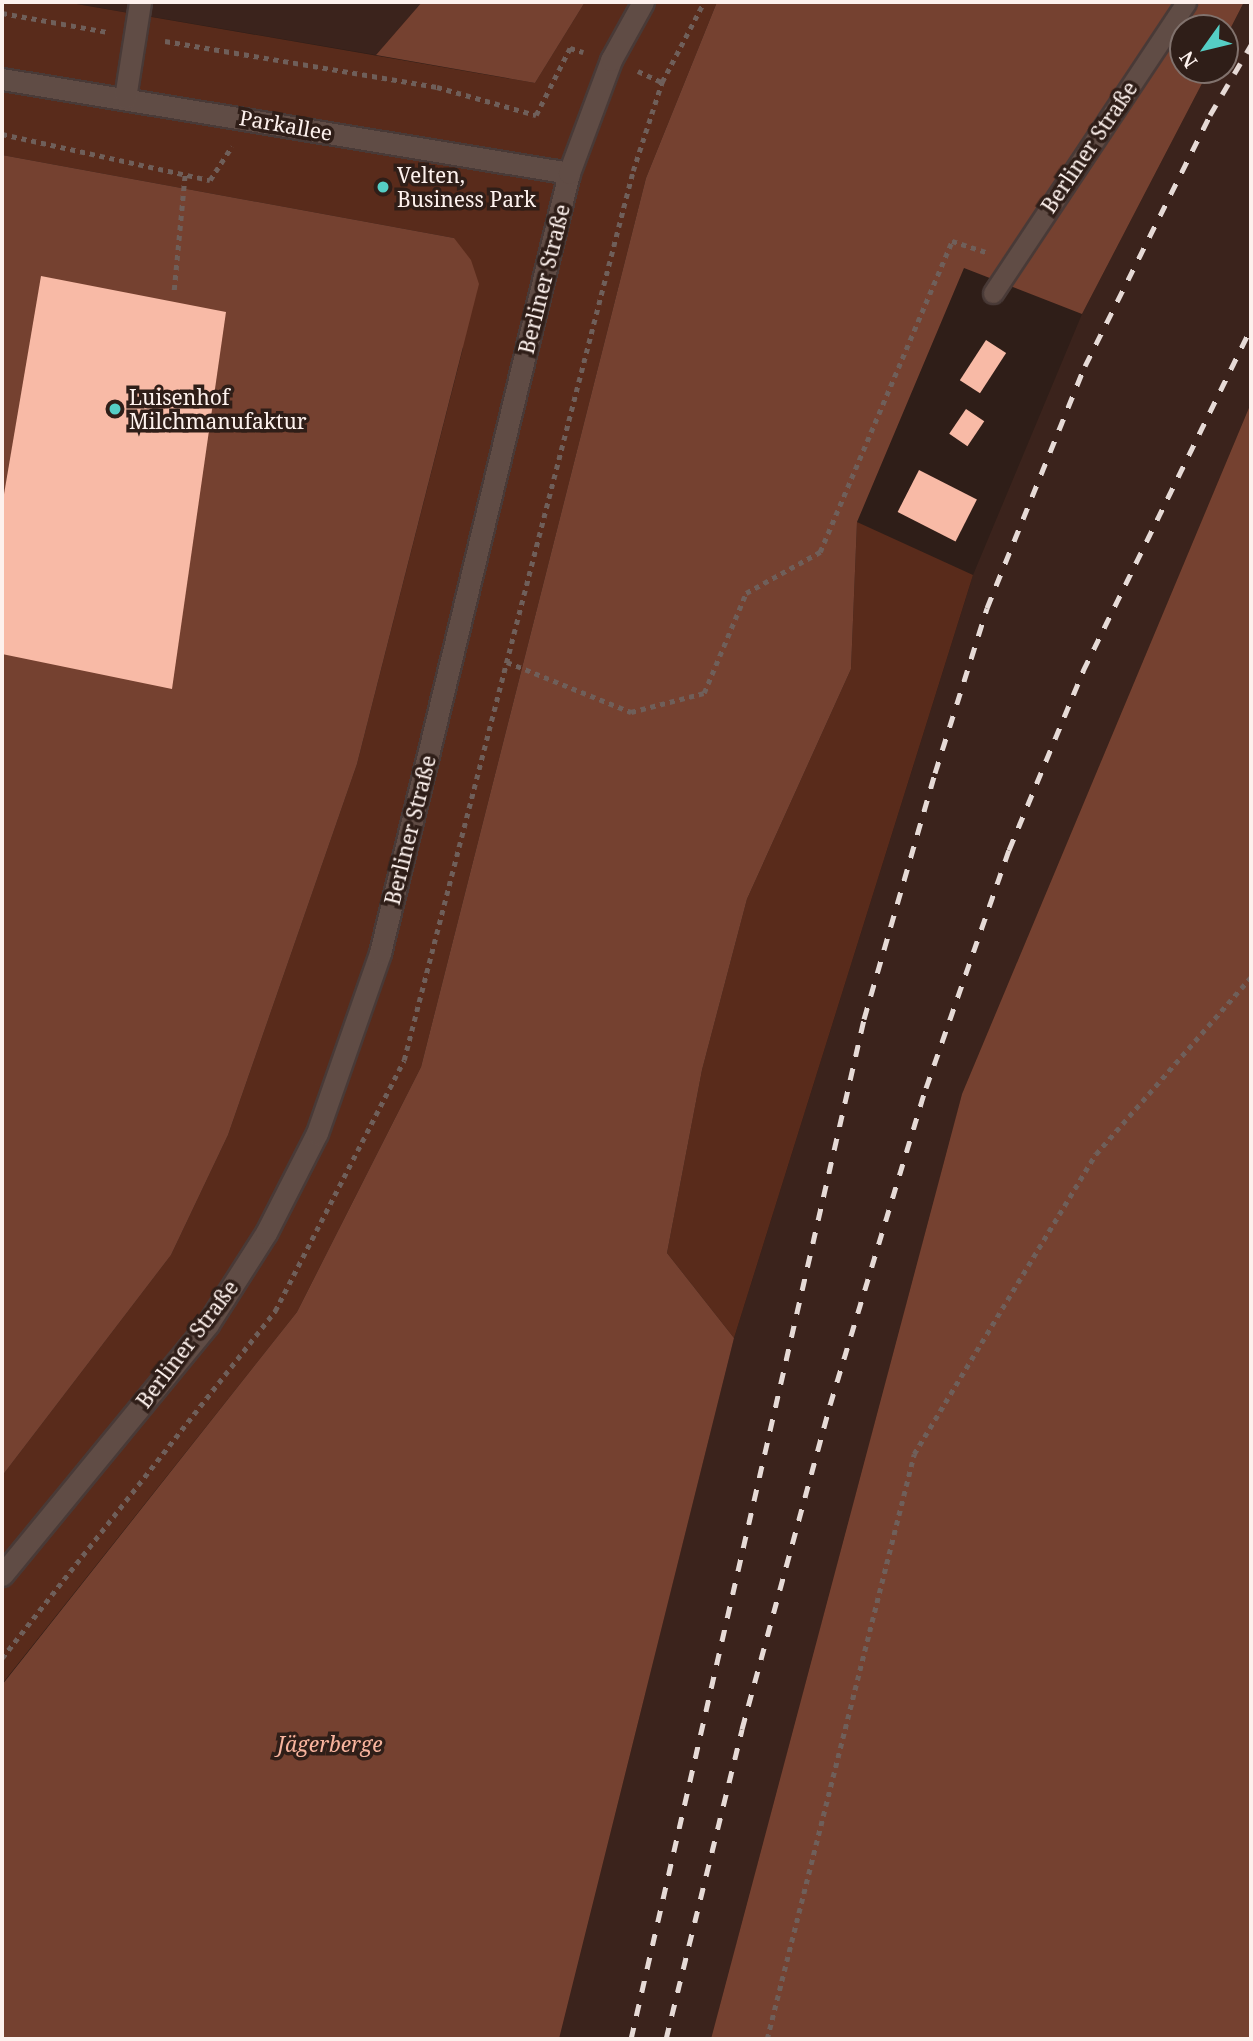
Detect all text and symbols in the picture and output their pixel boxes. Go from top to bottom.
north arrow [1169,14,1239,84]
text: N [1173,46,1203,73]
street label: Berliner Straße [1036,76,1142,218]
street label: Parkallee [238,104,334,146]
place label: Velten, Business Park [397,162,536,212]
marker: Velten, Business Park [375,179,391,195]
street label: Berliner Straße [513,202,575,356]
place label: Luisenhof Milchmanufaktur [129,384,307,434]
marker: Luisenhof Milchmanufaktur [107,401,123,417]
street label: Berliner Straße [379,753,441,907]
street label: Berliner Straße [131,1275,243,1413]
park label: Jägerberge [277,1731,383,1757]

